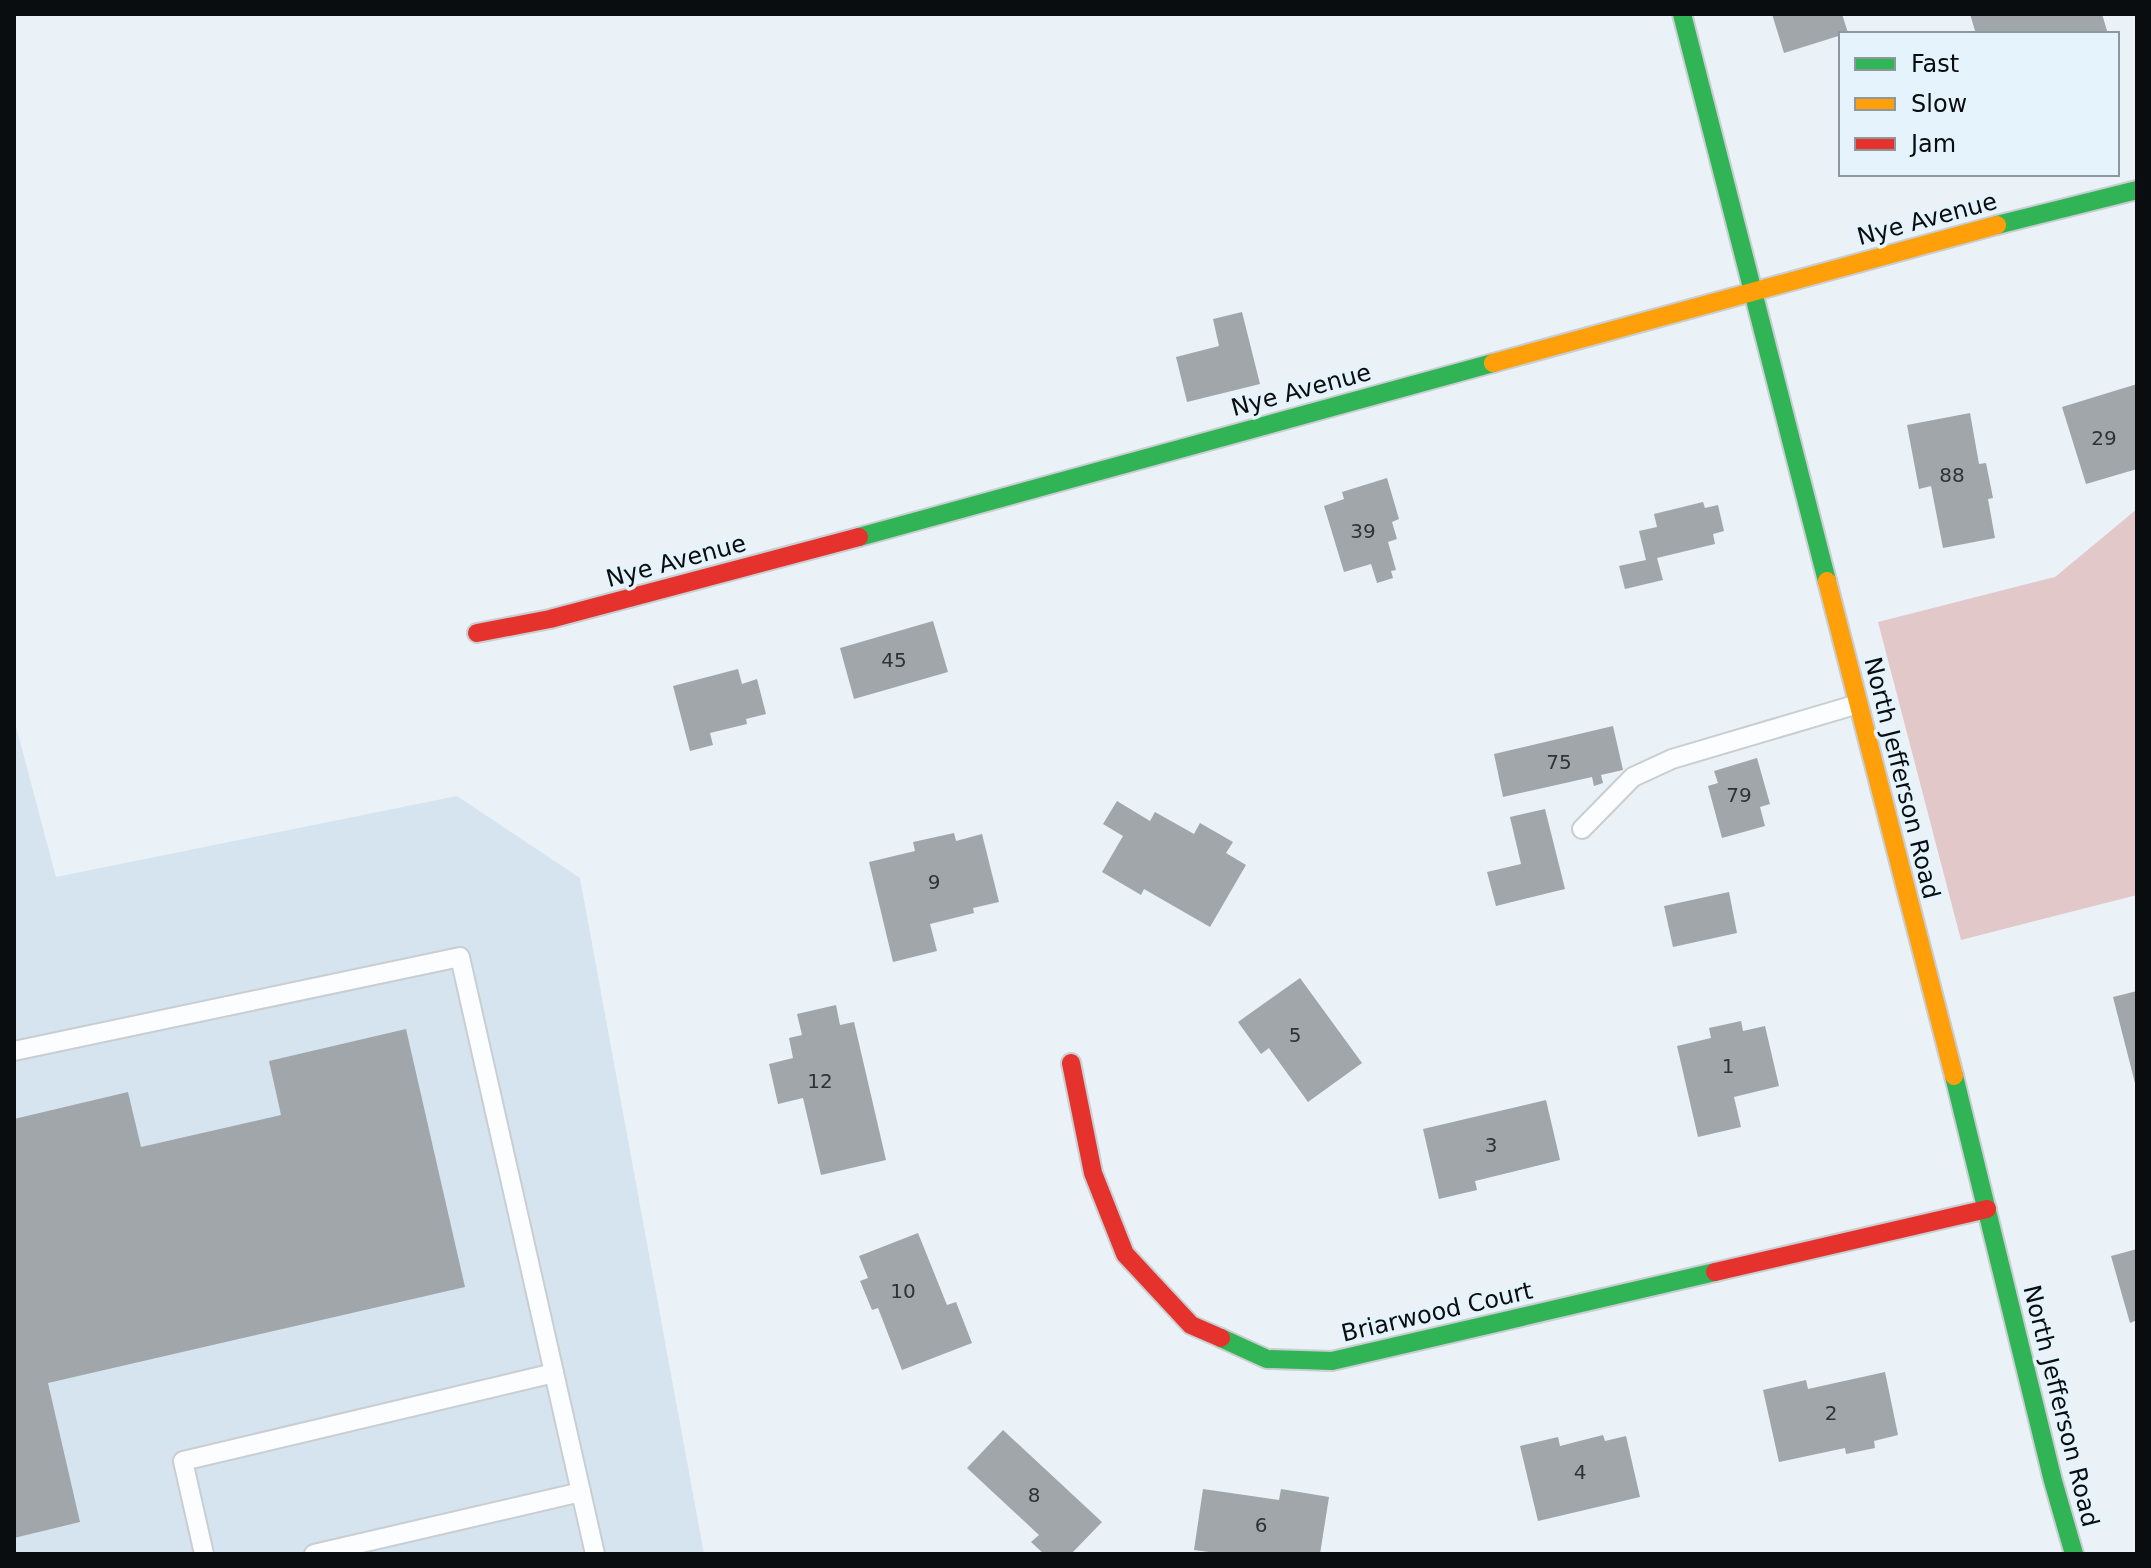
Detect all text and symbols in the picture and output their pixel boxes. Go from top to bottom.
legend [1839,32,2119,176]
text: Fast [1911,50,1959,78]
text: Slow [1911,90,1967,118]
text: Jam [1909,130,1956,158]
street label: Nye Avenue [1854,187,2000,251]
street label: Nye Avenue [1228,358,1374,422]
house number: 29 [2091,426,2117,450]
house number: 88 [1939,463,1965,487]
house number: 39 [1350,519,1376,543]
street label: Nye Avenue [603,529,749,593]
house number: 45 [881,648,907,672]
street label: North Jefferson Road [1858,654,1946,902]
house number: 75 [1546,750,1572,774]
house number: 79 [1726,783,1752,807]
house number: 9 [928,870,940,894]
house number: 5 [1289,1023,1301,1047]
house number: 1 [1722,1054,1734,1078]
house number: 12 [807,1069,833,1093]
house number: 3 [1485,1133,1497,1157]
street label: Briarwood Court [1339,1276,1535,1348]
house number: 10 [890,1279,916,1303]
street label: North Jefferson Road [2017,1282,2105,1530]
house number: 2 [1825,1401,1837,1425]
house number: 4 [1574,1460,1586,1484]
house number: 8 [1028,1483,1040,1507]
house number: 6 [1255,1513,1267,1537]

